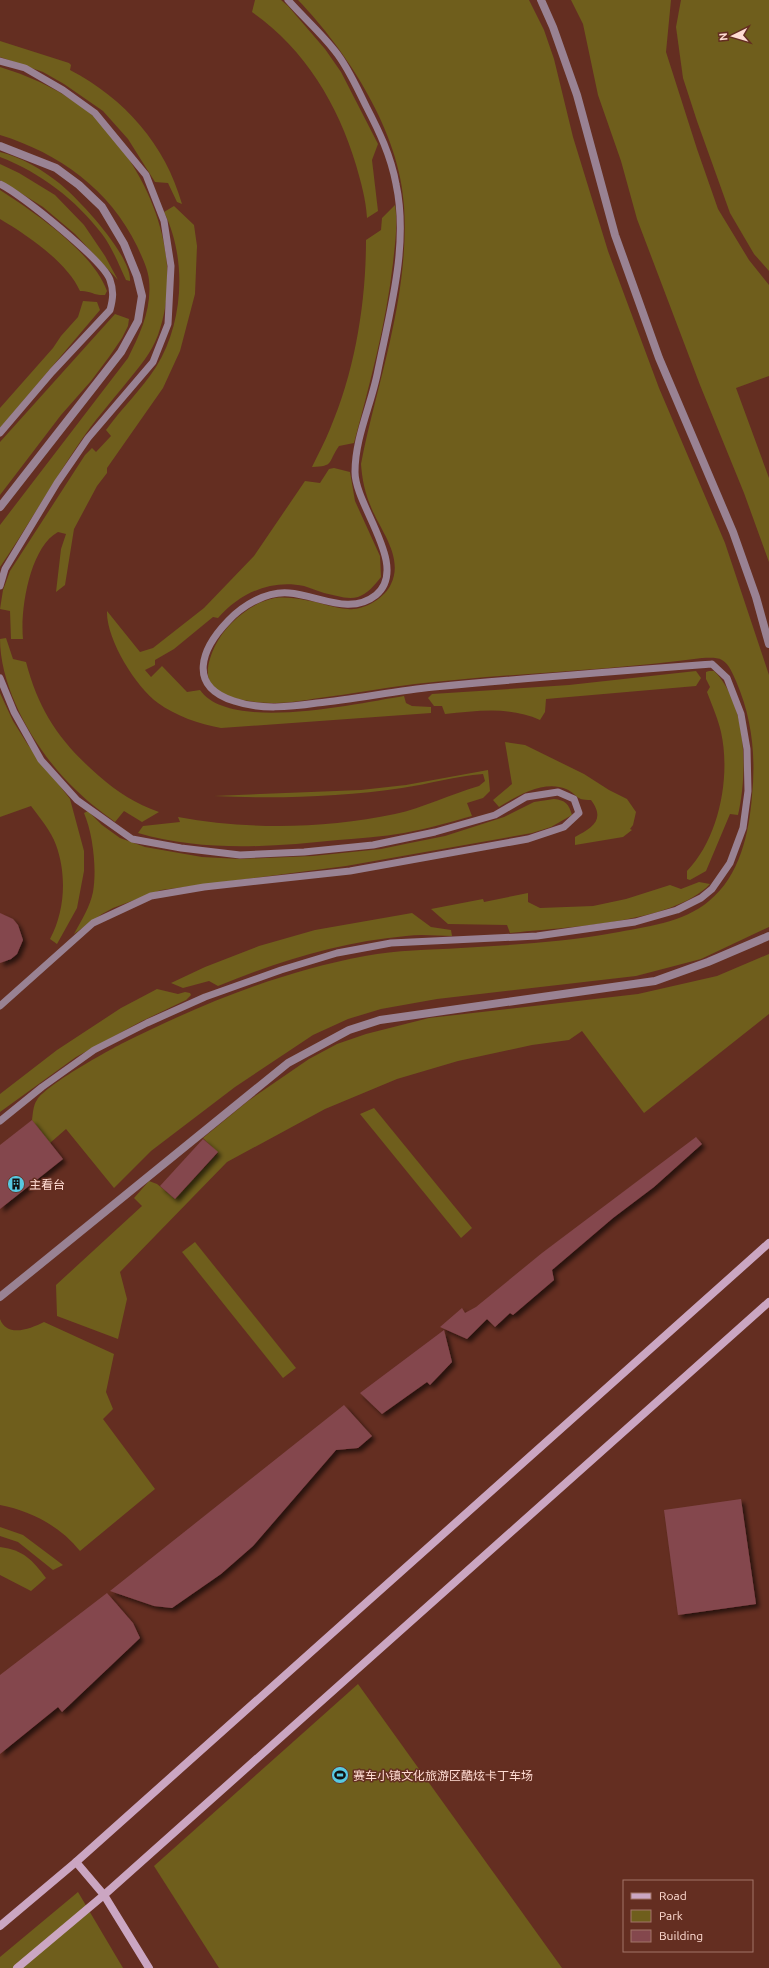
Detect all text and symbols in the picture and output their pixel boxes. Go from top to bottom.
north arrow [713,16,753,56]
text: N [717,32,729,41]
building icon: 主看台 [6,1174,26,1194]
place label: 主看台 [29,1178,65,1191]
sports icon: 赛车小镇文化旅游区酷炫卡丁车场 [330,1765,350,1785]
place label: 赛车小镇文化旅游区酷炫卡丁车场 [353,1769,533,1782]
legend [623,1880,753,1952]
text: Road [659,1889,687,1902]
text: Park [659,1909,683,1922]
text: Building [659,1929,703,1942]

